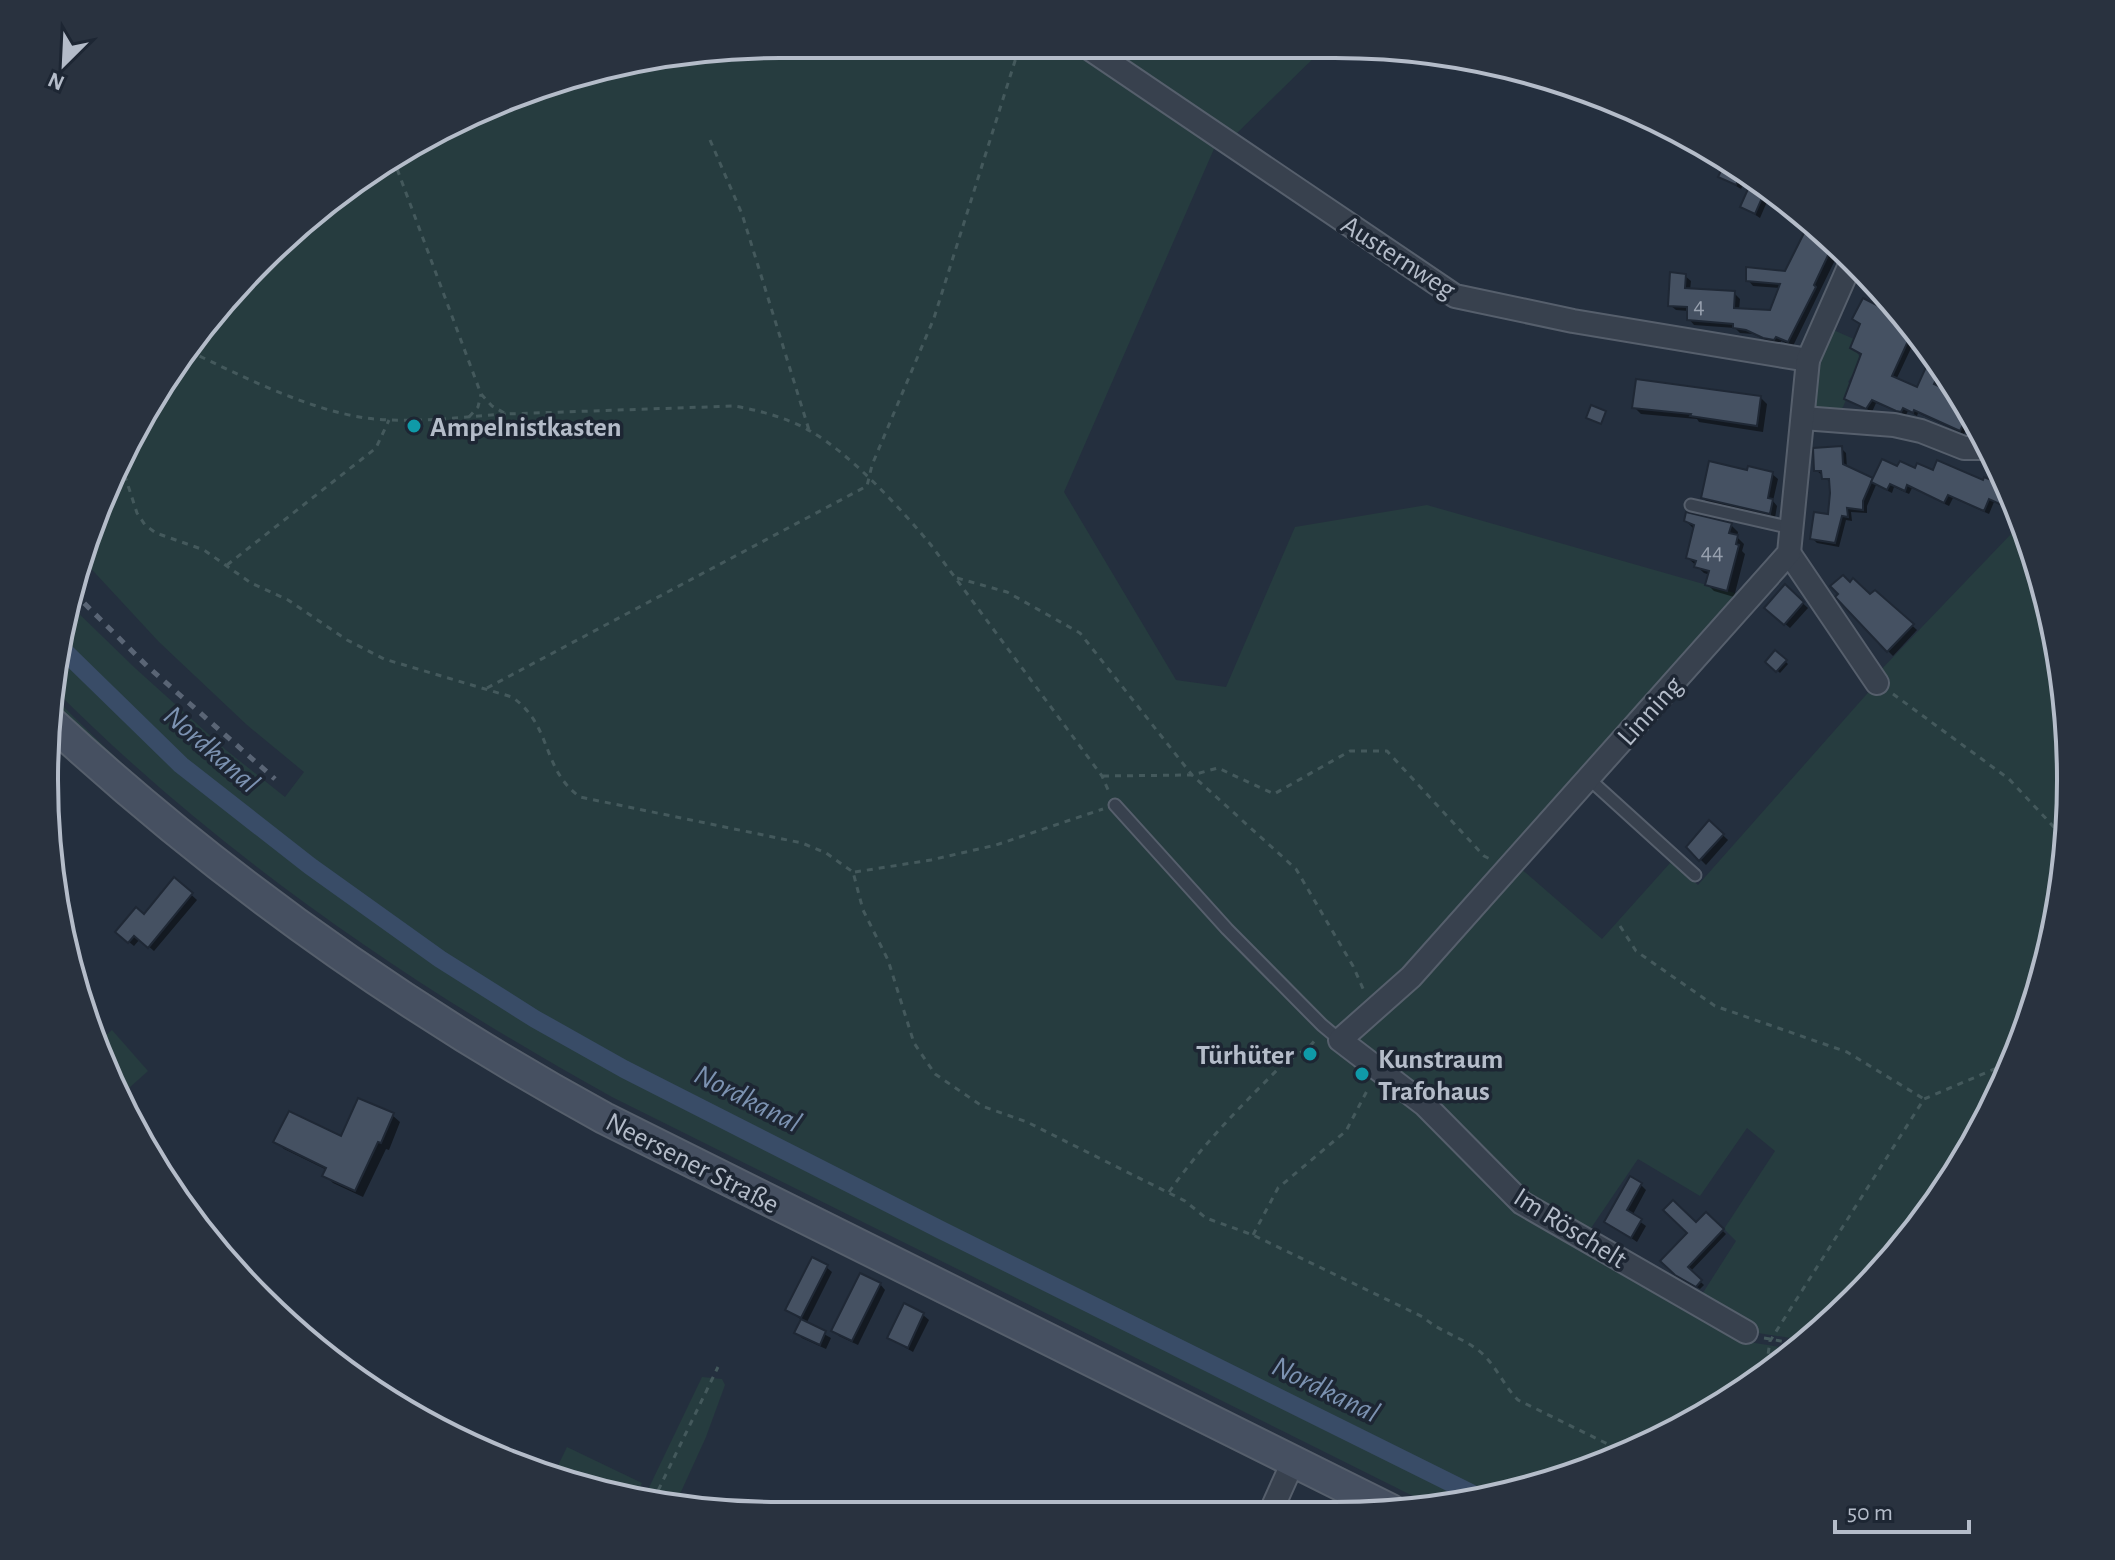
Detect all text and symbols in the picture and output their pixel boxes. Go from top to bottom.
north arrow [24,24,104,104]
text: N [45,68,68,95]
street label: Austernweg [1336,211,1460,305]
house number: 4 [1693,294,1705,318]
place label: Ampelnistkasten [430,414,621,442]
marker: Ampelnistkasten [405,417,423,435]
house number: 44 [1700,540,1724,564]
street label: Linning [1613,671,1689,751]
water label: Nordkanal [158,700,265,799]
place label: Türhüter [1196,1042,1294,1070]
marker: Türhüter [1301,1045,1319,1063]
place label: Kunstraum Trafohaus [1378,1046,1503,1106]
water label: Nordkanal [689,1059,806,1139]
marker: Kunstraum Trafohaus [1353,1065,1371,1083]
street label: Neersener Straße [601,1108,783,1219]
street label: Im Röschelt [1509,1183,1631,1274]
water label: Nordkanal [1267,1351,1384,1429]
scale bar [1835,1484,1969,1534]
text: 50 m [1847,1501,1893,1525]

